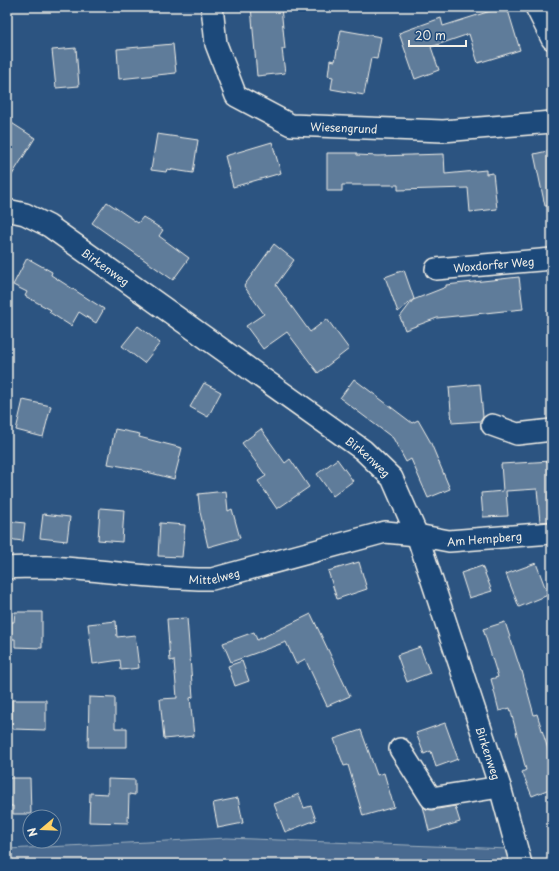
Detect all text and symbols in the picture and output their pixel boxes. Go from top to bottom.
scale bar [409,22,466,48]
text: 20 m [415,26,446,44]
street label: Wiesengrund [310,117,378,137]
street label: Birkenweg [78,243,133,290]
street label: Woxdorfer Weg [453,252,535,276]
street label: Birkenweg [342,432,395,481]
street label: Am Hempberg [446,527,523,550]
street label: Mittelweg [188,563,242,588]
street label: Birkenweg [472,724,506,782]
north arrow [22,809,62,849]
text: N [23,825,42,839]

